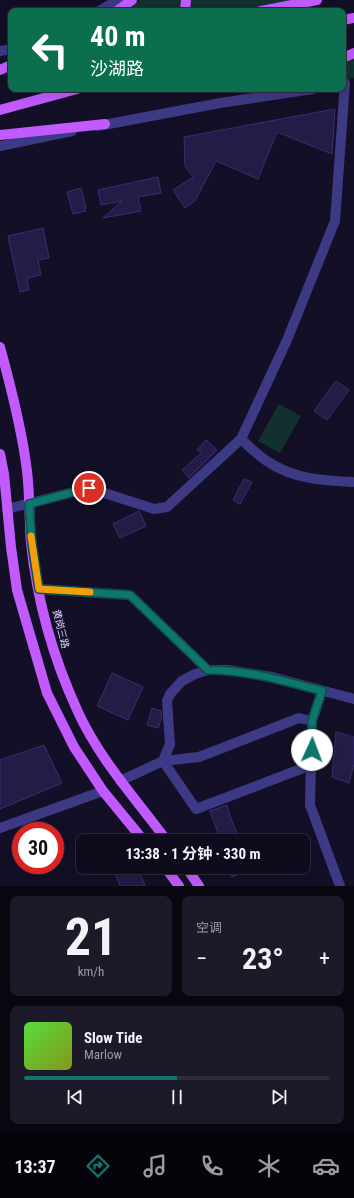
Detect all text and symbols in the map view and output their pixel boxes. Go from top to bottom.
text: 40 m [90,20,146,53]
icon: left [24,24,76,76]
text: 沙湖路 [90,58,144,79]
pin [72,471,106,505]
icon: arrive [78,477,100,499]
street label: 黄岗三路 [51,608,71,650]
position arrow [291,729,333,771]
speed limit sign: 30 [12,822,64,874]
text: 13:38 · 1 分钟 · 330 m [125,845,261,863]
text: 21 [65,907,117,968]
text: 空调 [196,920,222,935]
text: 23° [242,941,284,976]
text: − [196,946,207,971]
text: + [319,946,330,971]
text: km/h [78,964,104,979]
text: Slow Tide [84,1029,142,1047]
text: Marlow [84,1047,122,1062]
icon: previous [64,1086,86,1108]
icon: pause [166,1086,188,1108]
icon: next [268,1086,290,1108]
icon: directions [84,1152,112,1180]
icon: music [141,1152,169,1180]
icon: phone [198,1152,226,1180]
icon: climate [255,1152,283,1180]
icon: car [312,1152,340,1180]
text: 13:37 [14,1156,56,1177]

